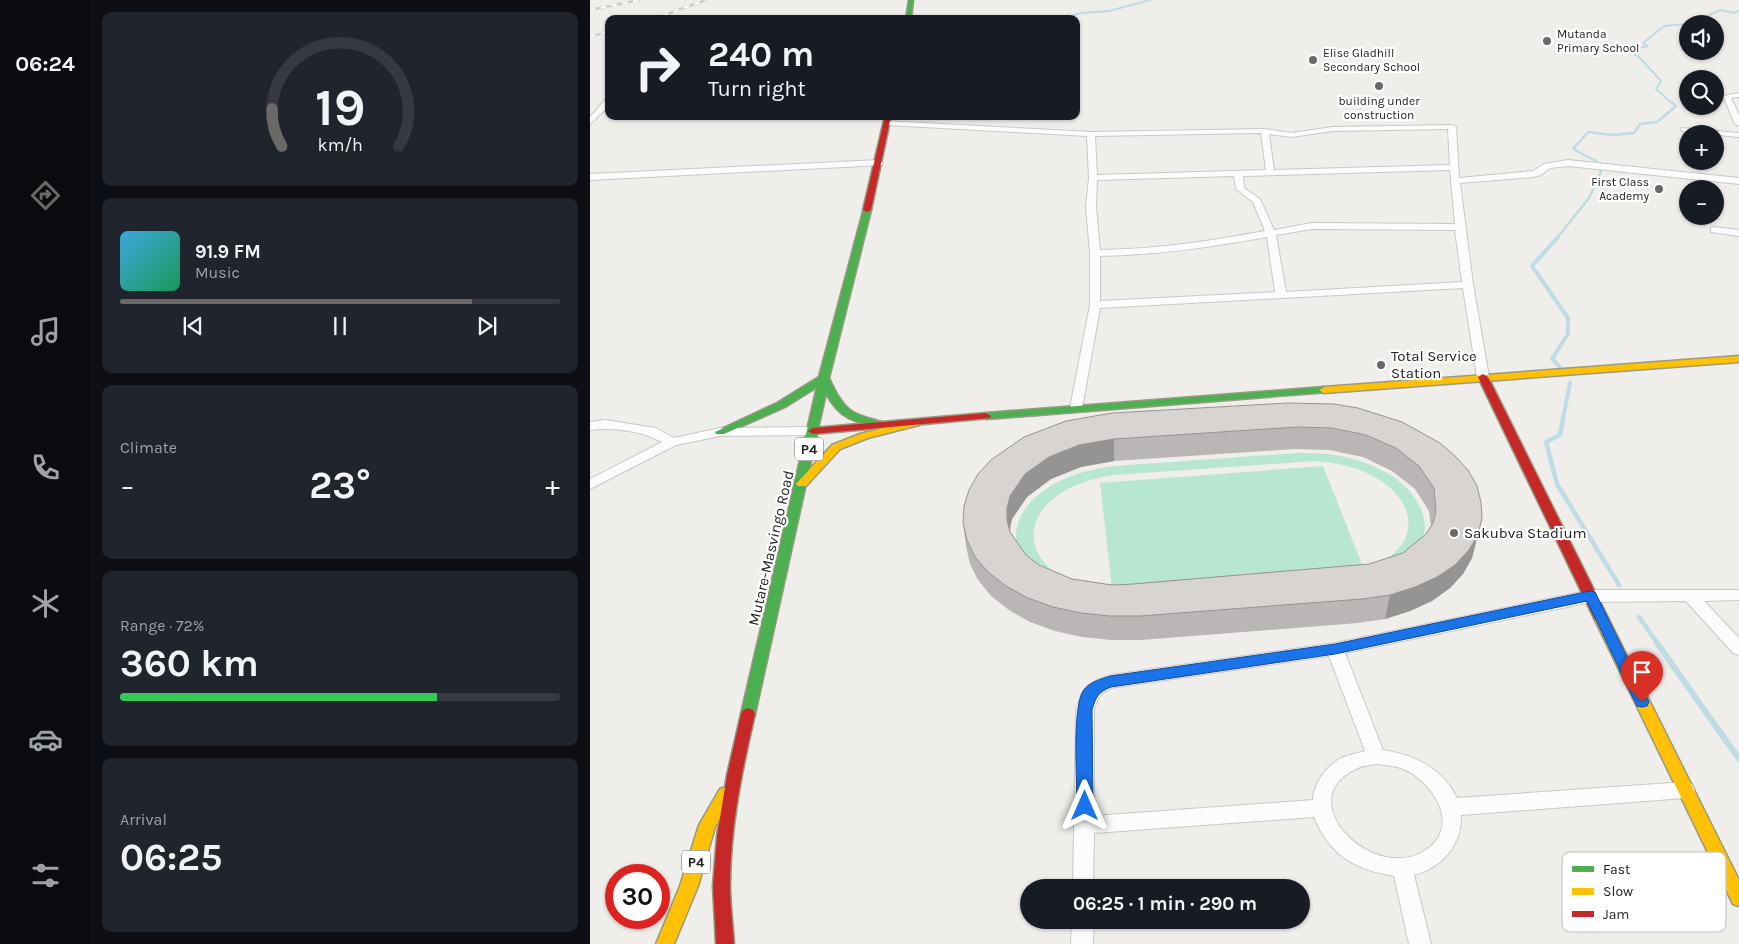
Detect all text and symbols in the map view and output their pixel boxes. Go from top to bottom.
map controls [1679,15,1724,225]
button: sound [1679,15,1724,60]
place label: Mutanda Primary School [1557,27,1639,55]
text: 240 m [708,34,814,75]
icon: right [625,35,690,100]
marker: Mutanda Primary School [1541,35,1553,47]
place label: Elise Gladhill Secondary School [1323,46,1420,74]
text: 06:24 [15,51,75,77]
marker: Elise Gladhill Secondary School [1307,54,1319,66]
button: search [1679,70,1724,115]
text: Turn right [708,76,806,102]
text: 19 [315,77,365,138]
marker: building under construction [1373,80,1385,92]
place label: building under construction [1339,94,1420,122]
button: + [1679,125,1724,170]
text: km/h [317,135,363,156]
place label: First Class Academy [1591,175,1649,203]
icon: directions [28,178,63,213]
button: − [1679,180,1724,225]
marker: First Class Academy [1653,183,1665,195]
text: 91.9 FM [195,241,261,263]
text: Music [195,263,240,282]
icon: previous [179,312,207,340]
icon: pause [326,312,354,340]
icon: next [473,312,501,340]
icon: music [28,314,63,349]
place label: Total Service Station [1391,347,1477,382]
marker: Total Service Station [1375,359,1387,371]
text: Climate [120,438,177,457]
road number: P4 [795,438,823,460]
icon: phone [28,450,63,485]
text: 23° [309,463,371,508]
text: − [120,469,135,502]
text: + [545,469,560,502]
street label: Mutare-Masvingo Road [744,469,798,627]
place label: Sakubva Stadium [1464,524,1587,542]
marker: Sakubva Stadium [1448,527,1460,539]
icon: climate [28,586,63,621]
text: Range · 72% [120,616,204,635]
text: 360 km [120,641,259,686]
pin [1621,651,1663,702]
icon: arrive [1628,658,1656,686]
icon: car [28,722,63,757]
position arrow [1058,779,1110,831]
text: Arrival [120,810,167,829]
text: 06:25 [120,835,222,880]
road number: P4 [682,850,710,874]
legend [1562,852,1726,932]
icon: filters [28,858,63,893]
text: Fast [1603,861,1630,878]
speed limit sign: 30 [605,864,670,929]
text: Slow [1603,883,1633,900]
text: 06:25 · 1 min · 290 m [1073,893,1257,915]
text: Jam [1603,906,1629,923]

